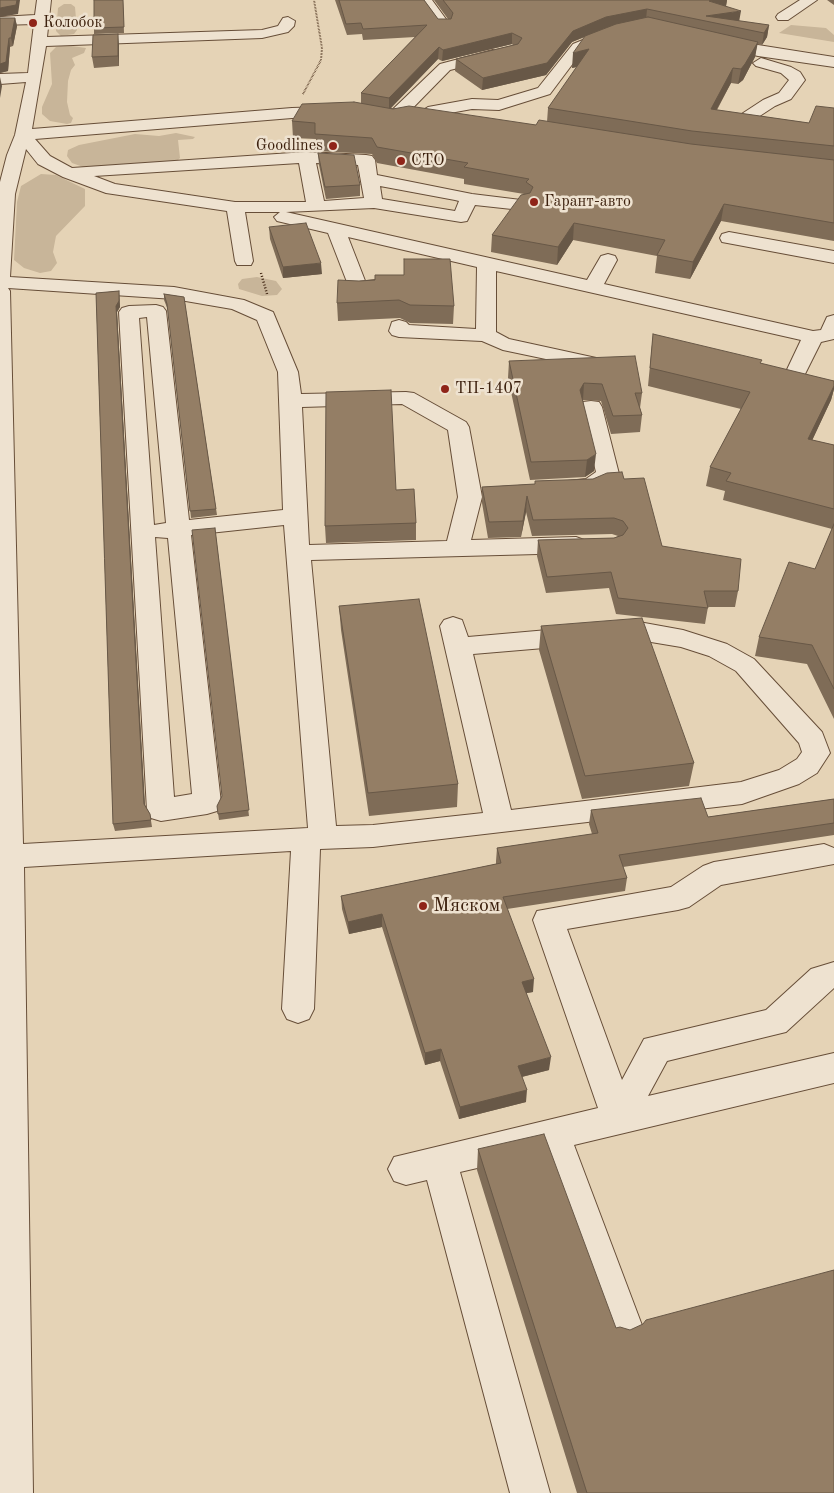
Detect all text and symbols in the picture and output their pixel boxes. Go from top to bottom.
place label: Колобок [43,13,102,33]
marker: Колобок [27,17,39,29]
place label: Goodlines [256,136,323,156]
marker: Goodlines [327,140,339,152]
place label: СТО [411,151,444,171]
marker: СТО [395,155,407,167]
place label: Гарант-авто [544,192,631,212]
marker: Гарант-авто [528,196,540,208]
place label: ТП-1407 [455,379,522,399]
marker: ТП-1407 [439,383,451,395]
place label: Мяском [433,894,500,918]
marker: Мяском [417,900,429,912]

